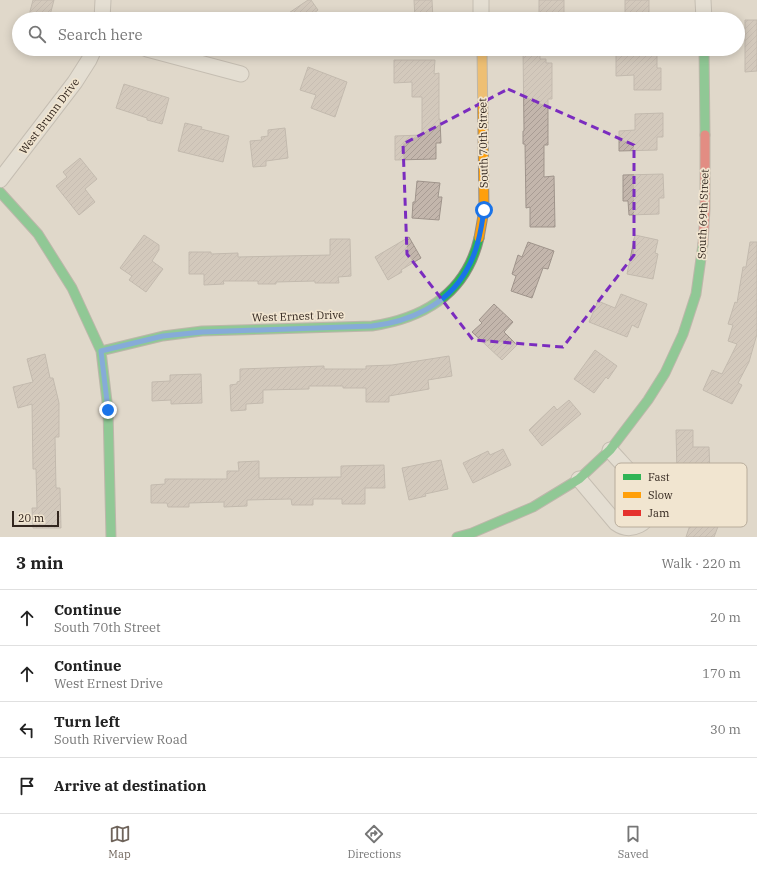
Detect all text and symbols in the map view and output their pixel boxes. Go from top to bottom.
search box [12,12,745,56]
icon: search [26,23,48,45]
text: Search here [58,25,143,44]
street label: West Brunn Drive [16,75,82,157]
street label: South 70th Street [475,98,491,188]
street label: South 69th Street [694,169,712,259]
route start [475,201,493,219]
street label: West Ernest Drive [252,307,344,325]
route end [99,401,117,419]
legend [615,463,747,527]
text: Fast [648,470,670,484]
text: Slow [648,488,673,502]
text: Jam [648,506,670,520]
scale bar [12,509,59,528]
text: 20 m [18,511,44,525]
text: 3 min [16,552,64,574]
text: Walk · 220 m [662,555,741,572]
text: Continue [54,600,121,619]
icon: ahead [16,607,38,629]
text: 20 m [710,609,741,626]
text: South 70th Street [54,619,161,636]
text: Continue [54,656,121,675]
icon: ahead [16,663,38,685]
text: 170 m [702,665,741,682]
text: West Ernest Drive [54,675,163,692]
text: Turn left [54,712,120,731]
icon: left [16,719,38,741]
text: 30 m [710,721,741,738]
text: South Riverview Road [54,731,188,748]
icon: arrive [16,775,38,797]
text: Arrive at destination [54,776,206,795]
tab: Map [108,823,131,861]
tab: Directions [347,823,401,861]
tab: Saved [618,823,649,861]

